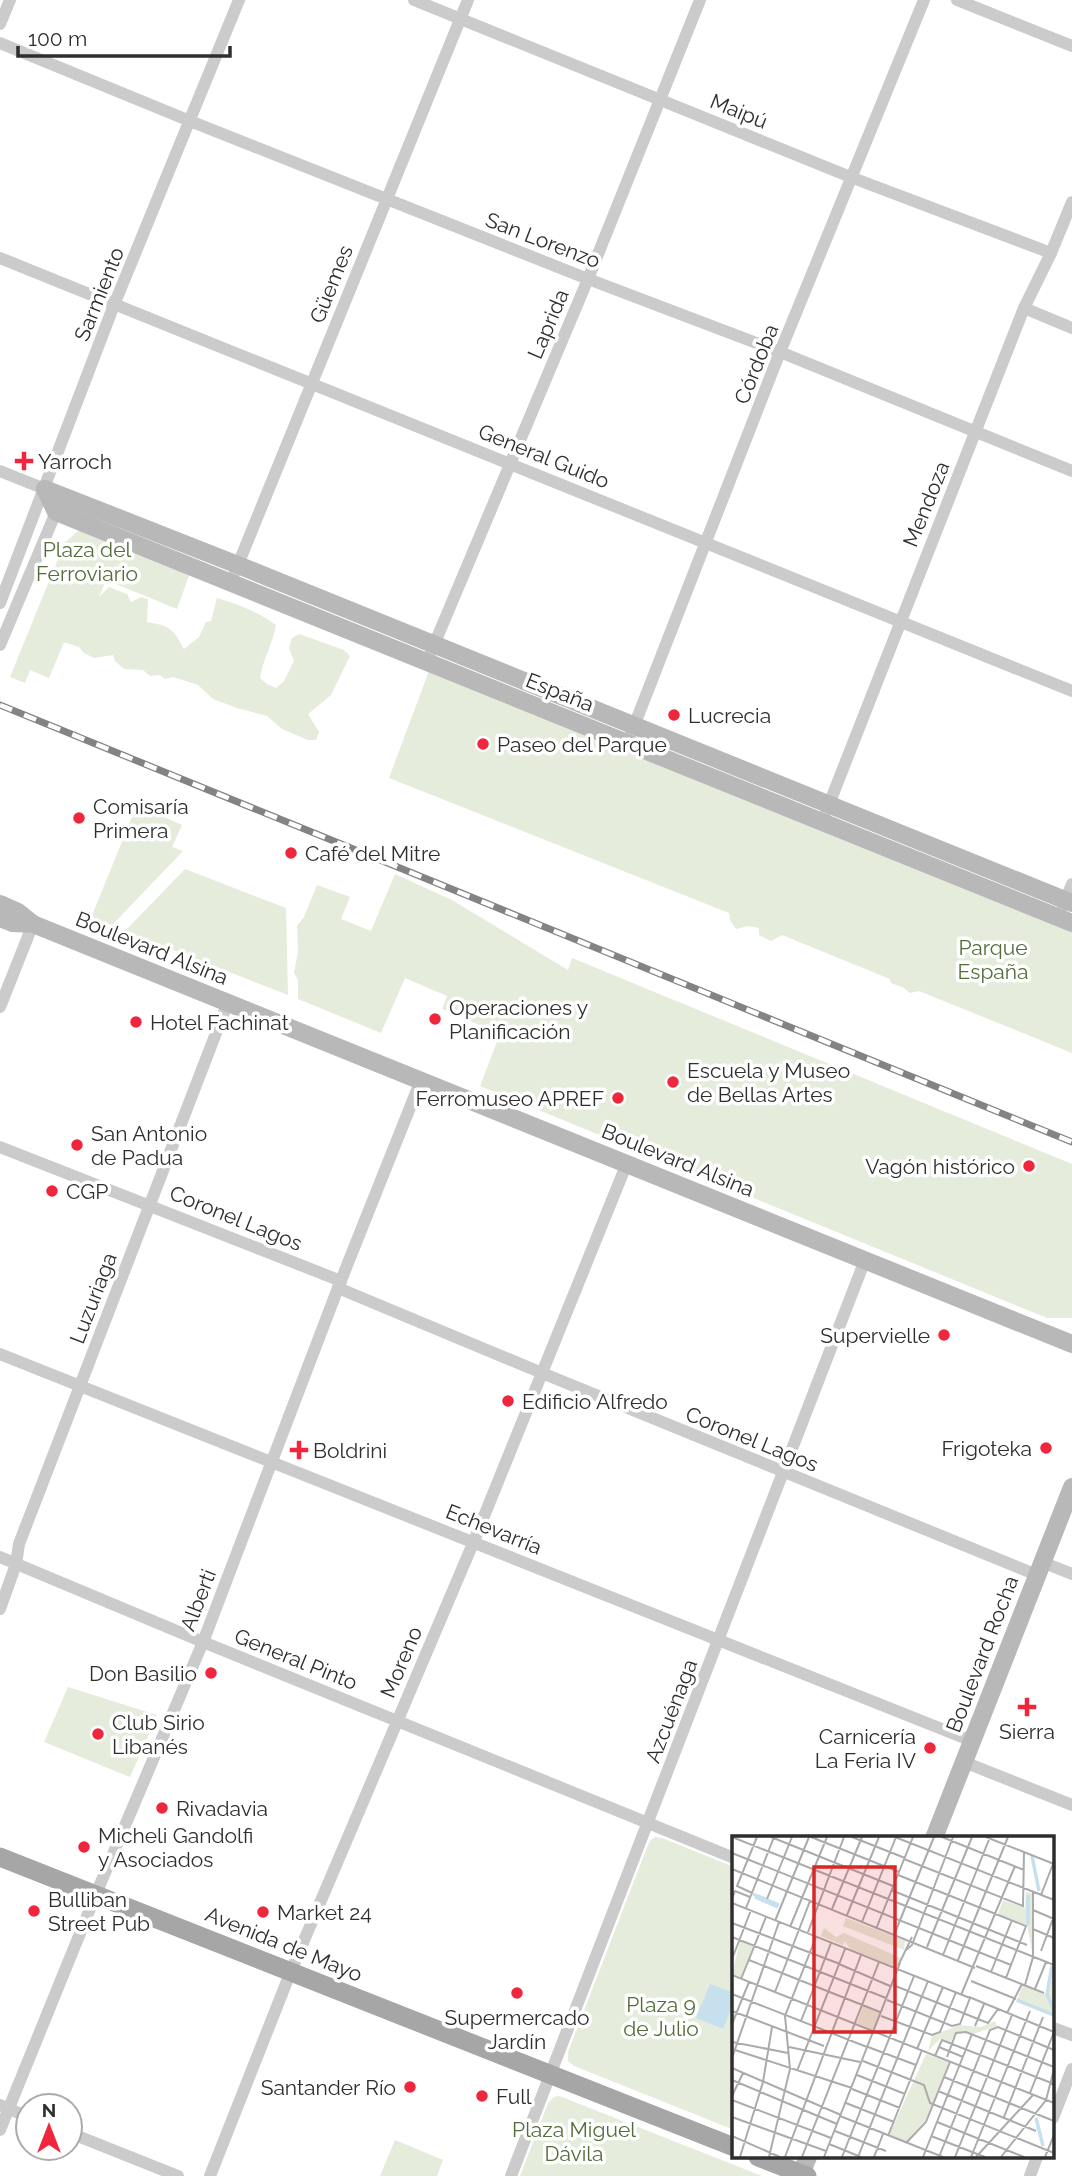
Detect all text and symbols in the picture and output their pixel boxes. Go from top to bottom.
scale bar [18,14,229,58]
text: 100 m [28,26,87,51]
street label: Maipú [707,88,771,134]
street label: San Lorenzo [482,207,604,273]
street label: Güemes [304,241,358,327]
street label: Sarmiento [69,243,129,345]
street label: Laprida [522,285,574,363]
street label: Córdoba [729,320,783,408]
street label: General Guido [475,418,613,494]
place label: Yarroch [38,449,112,474]
marker: Yarroch [16,453,32,469]
street label: Mendoza [898,458,954,550]
park label: Plaza del Ferroviario [36,537,138,586]
street label: España [522,667,598,717]
place label: Lucrecia [688,703,771,728]
marker: Lucrecia [666,707,682,723]
place label: Paseo del Parque [497,732,667,757]
marker: Paseo del Parque [475,736,491,752]
place label: Comisaría Primera [93,794,189,843]
marker: Comisaría Primera [71,810,87,826]
place label: Café del Mitre [305,841,440,866]
marker: Café del Mitre [283,845,299,861]
street label: Boulevard Alsina [72,906,232,990]
park label: Parque España [958,935,1029,984]
place label: Operaciones y Planificación [449,995,588,1044]
place label: Hotel Fachinat [150,1010,289,1035]
marker: Operaciones y Planificación [427,1011,443,1027]
marker: Hotel Fachinat [128,1014,144,1030]
place label: Escuela y Museo de Bellas Artes [687,1058,850,1107]
marker: Escuela y Museo de Bellas Artes [665,1074,681,1090]
place label: Ferromuseo APREF [416,1086,604,1111]
marker: Ferromuseo APREF [610,1090,626,1106]
street label: Boulevard Alsina [598,1118,758,1202]
place label: San Antonio de Padua [91,1121,207,1170]
marker: San Antonio de Padua [69,1137,85,1153]
place label: Vagón histórico [865,1154,1015,1179]
marker: Vagón histórico [1021,1158,1037,1174]
place label: CGP [66,1179,108,1204]
street label: Coronel Lagos [166,1180,306,1256]
marker: CGP [44,1183,60,1199]
street label: Luzuriaga [64,1249,122,1347]
place label: Supervielle [820,1323,930,1348]
marker: Supervielle [936,1327,952,1343]
place label: Edificio Alfredo [522,1389,668,1414]
marker: Edificio Alfredo [500,1393,516,1409]
street label: Coronel Lagos [682,1401,822,1477]
place label: Frigoteka [941,1436,1032,1461]
place label: Boldrini [313,1438,387,1463]
marker: Frigoteka [1038,1440,1054,1456]
marker: Boldrini [291,1442,307,1458]
street label: Echevarría [442,1498,546,1560]
street label: Alberti [175,1566,221,1634]
street label: Boulevard Rocha [941,1572,1023,1736]
street label: General Pinto [231,1623,361,1695]
street label: Moreno [375,1623,427,1701]
street label: Azcuénaga [640,1656,702,1766]
place label: Don Basilio [89,1661,197,1686]
marker: Don Basilio [203,1665,219,1681]
marker: Sierra [1019,1699,1035,1715]
place label: Club Sirio Libanés [112,1710,205,1759]
place label: Sierra [999,1719,1055,1744]
place label: Carnicería La Feria IV [815,1724,916,1773]
marker: Club Sirio Libanés [90,1726,106,1742]
marker: Carnicería La Feria IV [922,1740,938,1756]
place label: Rivadavia [176,1796,268,1821]
marker: Rivadavia [154,1800,170,1816]
place label: Micheli Gandolfi y Asociados [98,1823,253,1872]
inset map [732,1836,1054,2158]
marker: Micheli Gandolfi y Asociados [76,1839,92,1855]
place label: Bulliban Street Pub [48,1887,150,1936]
place label: Market 24 [277,1900,372,1925]
street label: Avenida de Mayo [202,1901,366,1987]
marker: Bulliban Street Pub [26,1903,42,1919]
marker: Market 24 [255,1904,271,1920]
marker: Supermercado Jardín [509,1985,525,2001]
park label: Plaza 9 de Julio [623,1992,699,2041]
place label: Supermercado Jardín [444,2005,590,2054]
place label: Santander Río [261,2075,396,2100]
marker: Santander Río [402,2079,418,2095]
place label: Full [496,2084,532,2109]
marker: Full [474,2088,490,2104]
north arrow [14,2092,84,2162]
text: N [42,2099,56,2121]
park label: Plaza Miguel Dávila [512,2117,636,2166]

